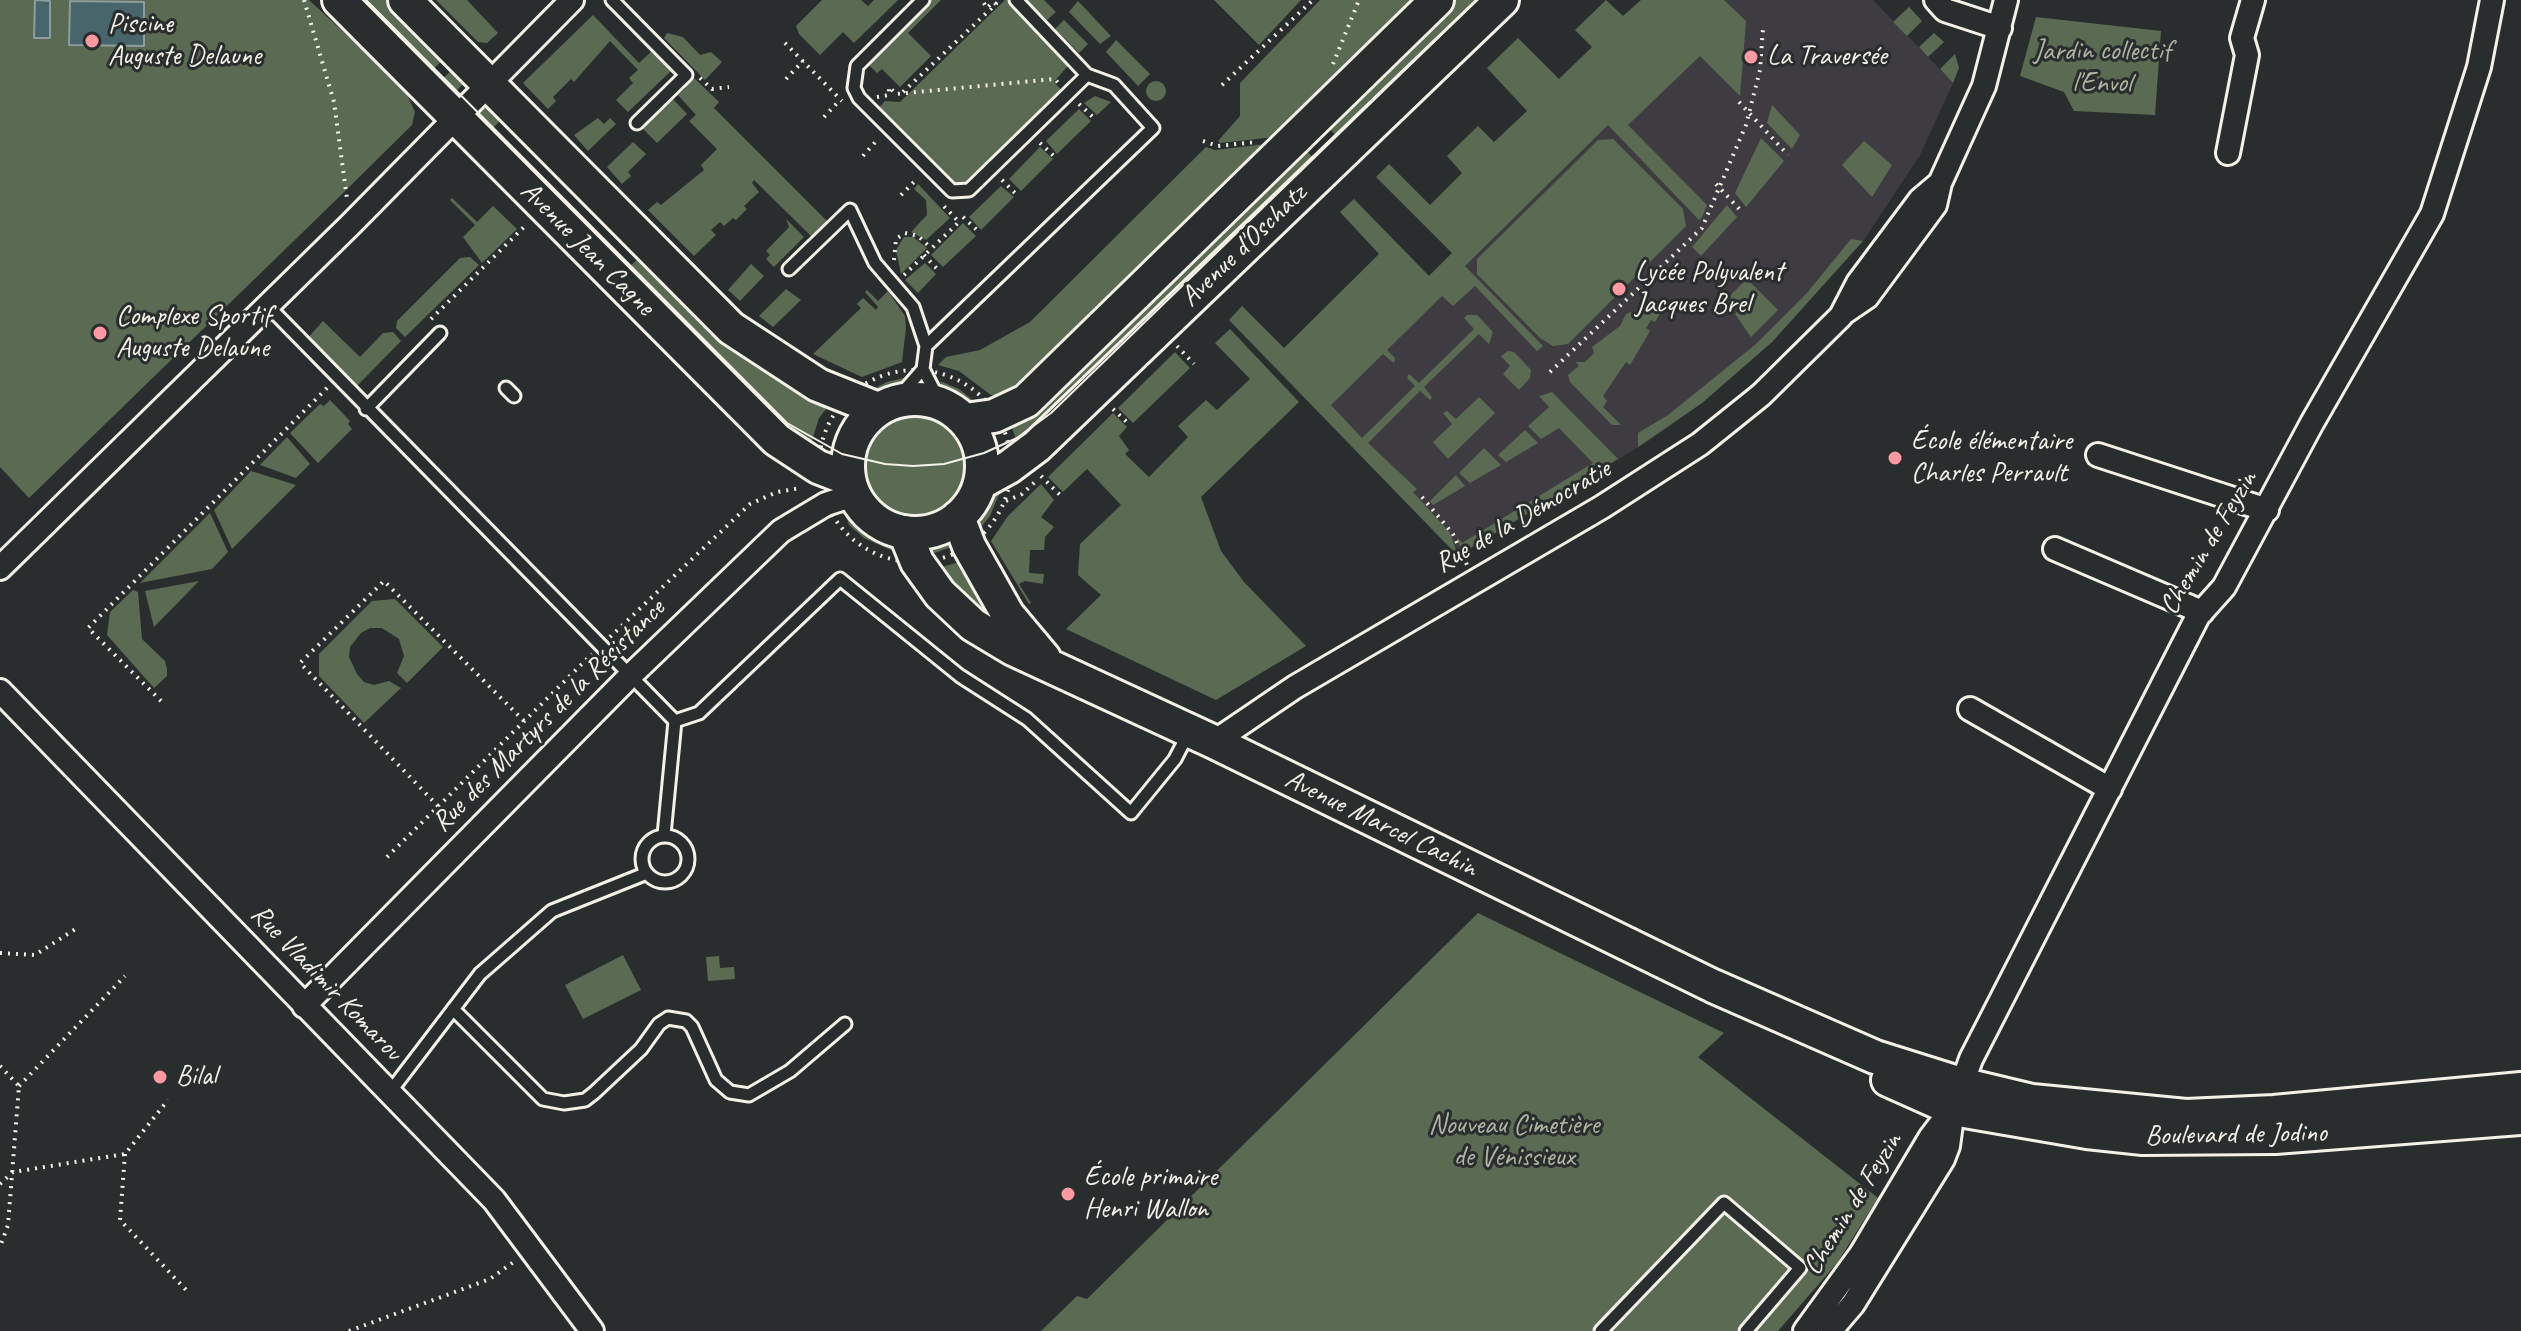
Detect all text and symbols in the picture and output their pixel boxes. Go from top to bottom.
place label: Piscine Auguste Delaune [108,8,261,74]
marker: Piscine Auguste Delaune [83,32,101,50]
park label: Jardin collectif l'Envol [2033,35,2171,101]
place label: La Traversée [1767,40,1887,74]
marker: La Traversée [1742,48,1760,66]
street label: Avenue Jean Cagne [513,175,661,323]
street label: Avenue d'Oschatz [1174,178,1314,314]
place label: Lycée Polyvalent Jacques Brel [1635,256,1783,322]
marker: Lycée Polyvalent Jacques Brel [1610,280,1628,298]
place label: Complexe Sportif Auguste Delaune [116,300,271,366]
marker: Complexe Sportif Auguste Delaune [91,324,109,342]
place label: École élémentaire Charles Perrault [1911,425,2072,491]
marker: École élémentaire Charles Perrault [1886,449,1904,467]
street label: Rue de la Démocratie [1429,453,1617,581]
street label: Chemin de Feyzin [2153,465,2265,621]
street label: Rue des Martyrs de la Résistance [426,593,672,839]
street label: Avenue Marcel Cachin [1279,763,1483,885]
street label: Rue Vladimir Komarov [243,898,409,1068]
place label: Bilal [176,1060,217,1094]
marker: Bilal [151,1068,169,1086]
park label: Nouveau Cimetière de Vénissieux [1429,1109,1599,1175]
street label: Boulevard de Jodino [2145,1117,2327,1153]
street label: Chemin de Feyzin [1796,1127,1910,1281]
place label: École primaire Henri Wallon [1084,1161,1217,1227]
marker: École primaire Henri Wallon [1059,1185,1077,1203]

